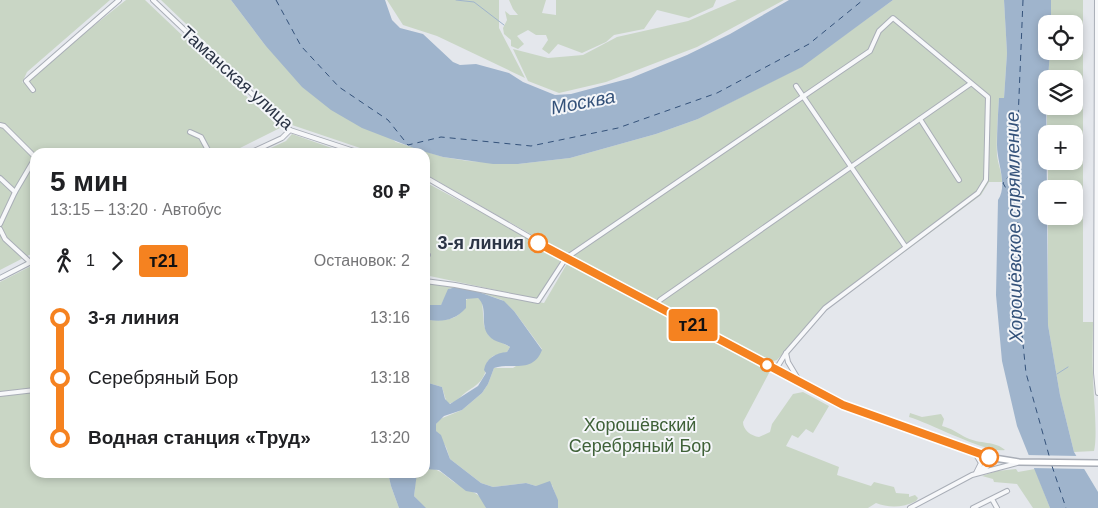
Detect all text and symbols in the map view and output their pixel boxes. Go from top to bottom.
map controls [1038,15,1083,225]
button: locate [1038,15,1083,60]
street label: Таманская улица [177,22,298,134]
button: layers [1038,70,1083,115]
water label: Москва [549,85,617,119]
water label: Хорошёвское спрямление [1001,111,1027,344]
button: + [1038,125,1083,170]
text: 5 мин [50,166,128,197]
button: − [1038,180,1083,225]
text: 80 ₽ [373,181,410,202]
text: 13:15 – 13:20 · Автобус [50,201,222,218]
place label: 3-я линия [438,233,524,253]
marker: 3-я линия [528,233,548,253]
icon: walk [50,247,78,275]
icon: forward [103,247,131,275]
text: т21 [149,251,178,271]
text: 1 [86,252,95,269]
text: Остановок: 2 [314,252,410,269]
text: 3-я линия [88,307,179,328]
text: 13:16 [370,309,410,326]
line badge: т21 [664,309,722,341]
text: т21 [679,315,707,335]
unlabelled marker [760,358,774,372]
text: Серебряный Бор [88,367,238,388]
text: 13:18 [370,369,410,386]
park label: Хорошёвский Серебряный Бор [569,415,711,456]
text: Водная станция «Труд» [88,427,311,448]
text: 13:20 [370,429,410,446]
unlabelled marker [979,447,999,467]

